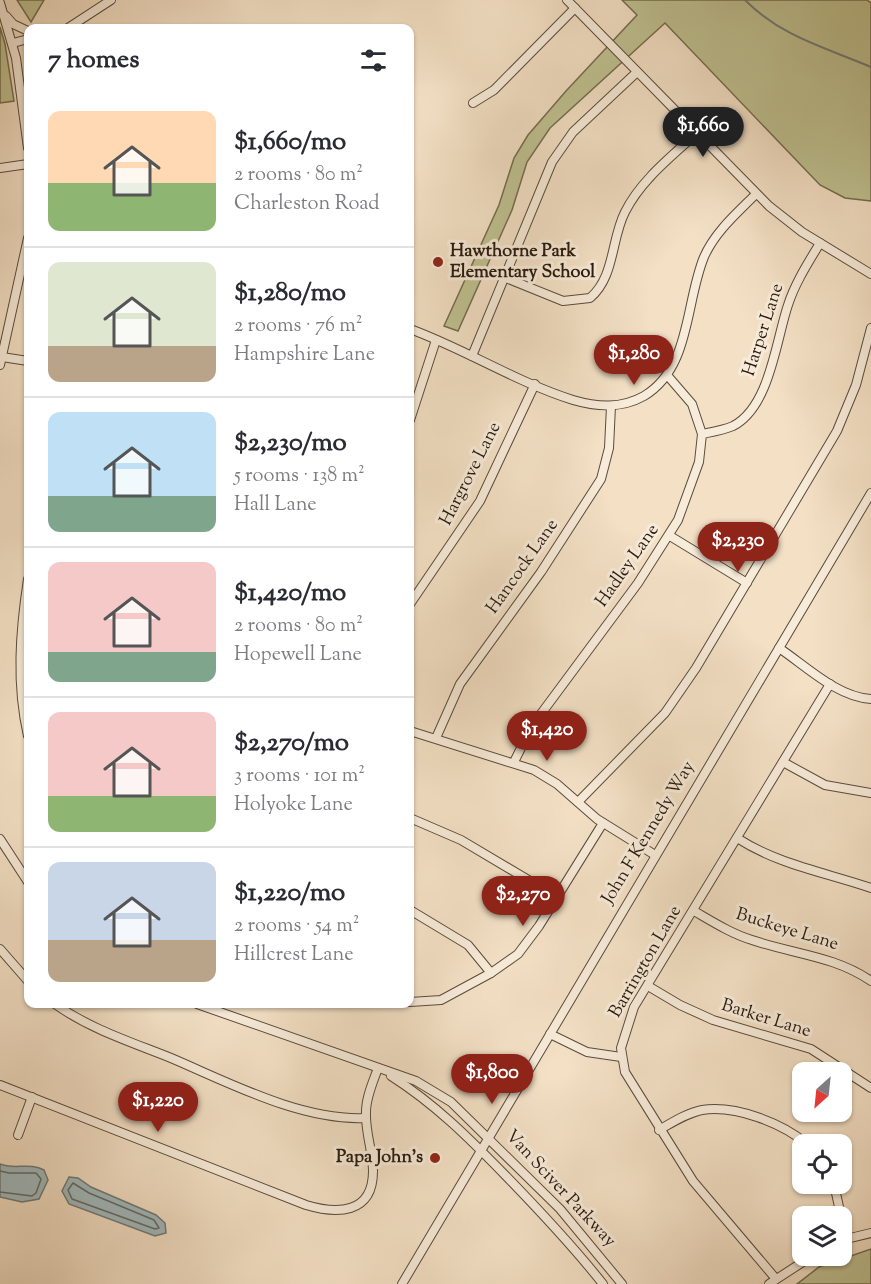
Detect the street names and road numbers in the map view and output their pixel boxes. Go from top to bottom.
street label: Harper Lane [737,280,791,380]
street label: Hargrove Lane [434,418,508,530]
street label: Hancock Lane [481,514,565,620]
street label: Hadley Lane [590,519,666,613]
street label: John F Kennedy Way [595,757,702,910]
street label: Barrington Lane [603,901,689,1023]
street label: Buckeye Lane [732,902,842,958]
street label: Barker Lane [718,993,814,1045]
street label: Van Sciver Parkway [498,1124,622,1254]

